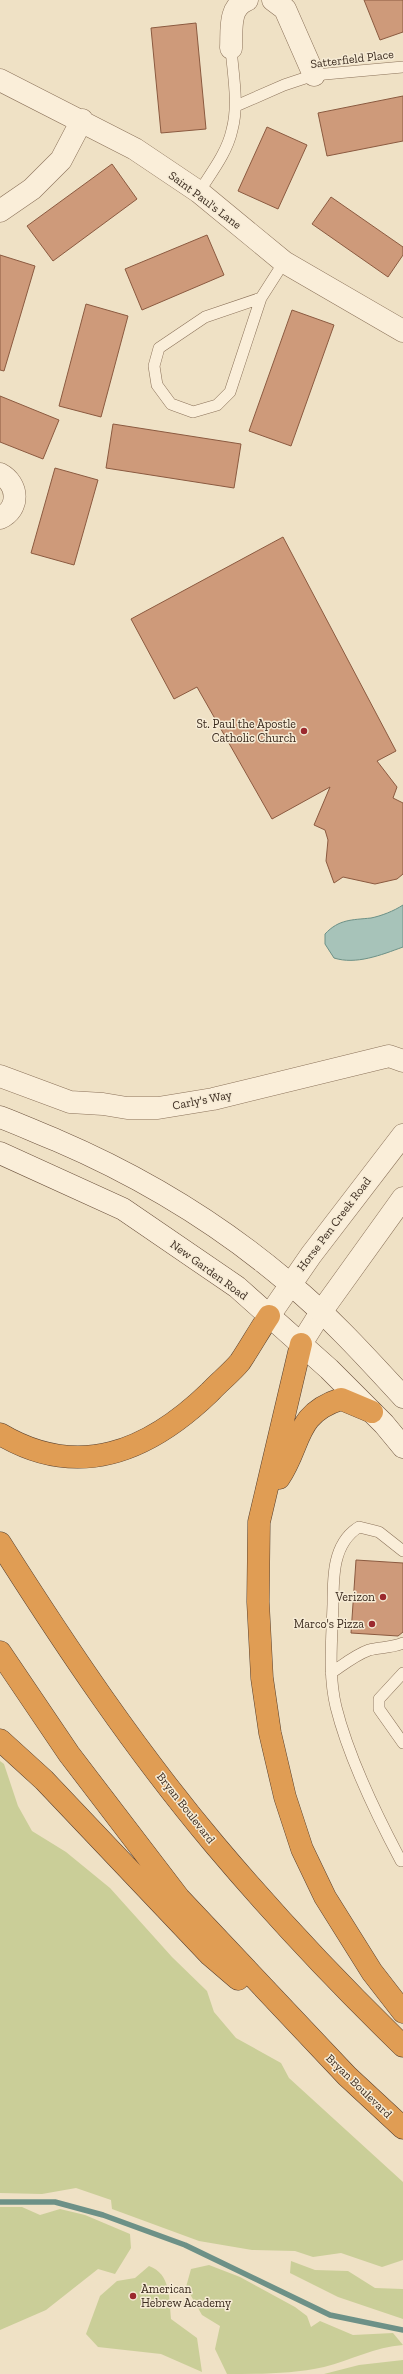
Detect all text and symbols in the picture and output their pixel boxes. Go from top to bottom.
street label: Satterfield Place [310,47,395,71]
street label: Saint Paul's Lane [166,168,244,232]
place label: St. Paul the Apostle Catholic Church [196,717,296,745]
marker: St. Paul the Apostle Catholic Church [299,726,309,736]
street label: Carly's Way [171,1087,234,1113]
street label: Horse Pen Creek Road [294,1174,374,1274]
street label: New Garden Road [167,1237,251,1303]
place label: Verizon [334,1590,375,1604]
marker: Verizon [378,1592,388,1602]
place label: Marco's Pizza [294,1617,364,1631]
marker: Marco's Pizza [367,1619,377,1629]
street label: Bryan Boulevard [154,1770,218,1847]
street label: Bryan Boulevard [323,2051,395,2121]
place label: American Hebrew Academy [141,2282,232,2310]
marker: American Hebrew Academy [128,2291,138,2301]

